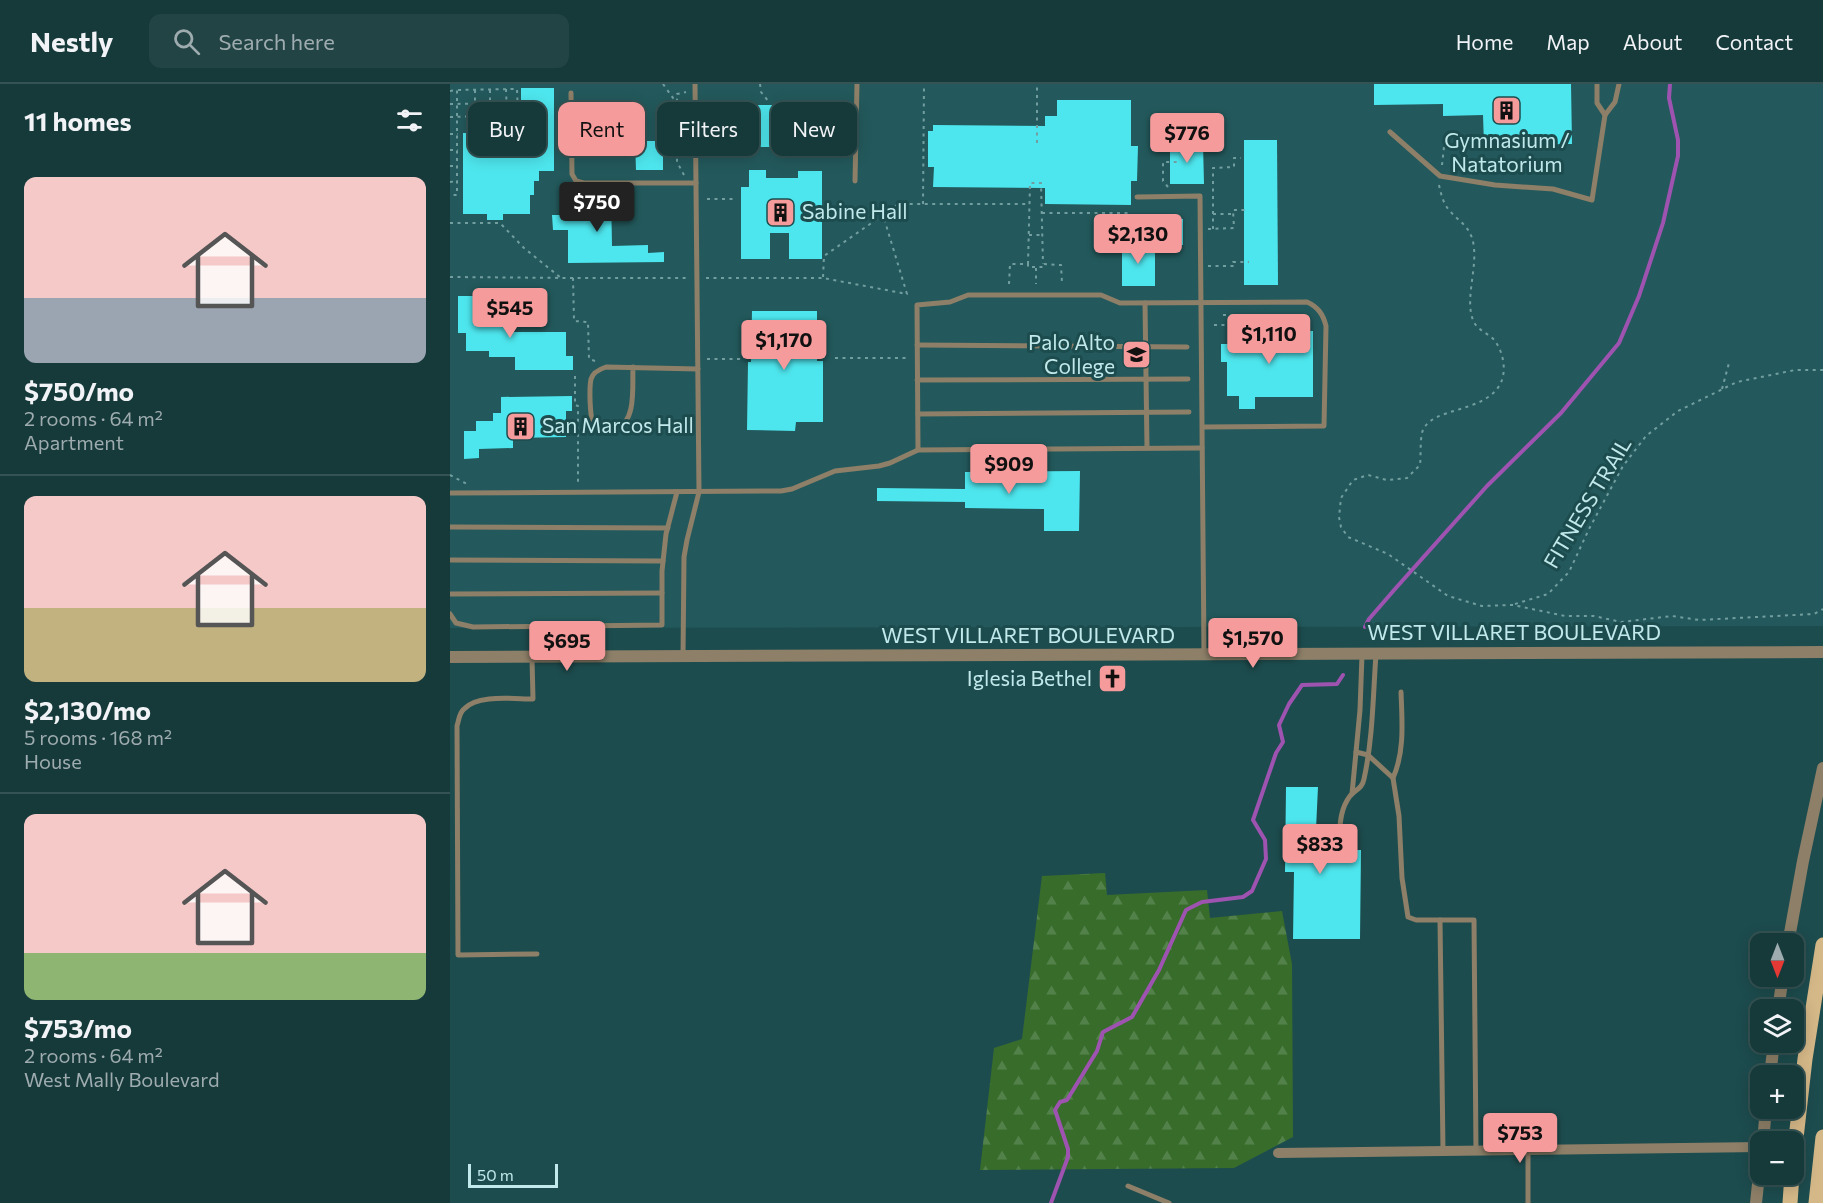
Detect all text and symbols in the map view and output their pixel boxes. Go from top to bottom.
search box [149,14,569,68]
text: Nestly [30,24,113,58]
icon: search [170,25,203,58]
text: Search here [218,28,335,55]
text: Home [1456,29,1513,54]
text: Map [1546,29,1590,54]
text: About [1623,29,1682,54]
text: Contact [1715,29,1793,54]
building icon: Gymnasium / Natatorium [1491,94,1523,126]
chip: Buy [468,102,546,156]
chip: Rent [558,102,645,156]
chip: Filters [657,102,759,156]
chip: New [771,102,857,156]
icon: filters [393,104,426,137]
text: 11 homes [24,105,132,136]
pin: $776 [1151,113,1223,164]
text: $776 [1164,120,1210,144]
place label: Gymnasium / Natatorium [1444,127,1570,176]
pin: $750 [561,182,633,233]
text: $750 [573,189,621,213]
building icon: Sabine Hall [765,196,797,228]
place label: Sabine Hall [802,198,908,223]
pin: $2,130 [1089,214,1187,265]
icon: home [171,216,279,324]
text: $2,130 [1108,221,1168,245]
pin: $545 [474,288,546,339]
text: $545 [486,295,534,319]
pin: $1,110 [1220,314,1318,365]
pin: $1,170 [735,320,833,371]
text: $1,110 [1241,321,1297,345]
text: $1,170 [755,327,813,351]
place label: Palo Alto College [1028,329,1115,378]
school or university icon: Palo Alto College [1120,339,1152,371]
text: $750/mo [24,375,134,406]
text: 2 rooms · 64 m² [24,406,163,430]
building icon: San Marcos Hall [505,410,537,442]
place label: San Marcos Hall [542,412,694,437]
text: Apartment [24,430,124,454]
street label: FITNESS TRAIL [1538,432,1636,572]
pin: $909 [973,444,1045,495]
text: $909 [984,451,1034,475]
icon: home [171,535,279,643]
pin: $1,570 [1204,618,1302,669]
street label: WEST VILLARET BOULEVARD [1367,619,1661,644]
pin: $695 [531,621,603,672]
street label: WEST VILLARET BOULEVARD [881,622,1175,647]
text: $1,570 [1222,625,1284,649]
text: $695 [543,628,591,652]
church icon: Iglesia Bethel [1097,663,1129,695]
place label: Iglesia Bethel [967,665,1092,690]
text: $2,130/mo [24,694,151,725]
text: 5 rooms · 168 m² [24,725,172,749]
text: House [24,749,82,773]
pin: $833 [1284,824,1356,875]
text: $833 [1297,831,1343,855]
icon: home [171,853,279,961]
north arrow [1750,933,1804,987]
map controls [1750,933,1804,1185]
button: layers [1750,999,1804,1053]
text: $753/mo [24,1012,132,1043]
text: 2 rooms · 64 m² [24,1043,163,1067]
button: + [1750,1065,1804,1119]
text: West Mally Boulevard [24,1067,220,1091]
pin: $753 [1484,1113,1556,1164]
text: $753 [1497,1120,1543,1144]
button: − [1750,1131,1804,1185]
scale bar [468,1161,558,1188]
text: 50 m [477,1165,514,1184]

